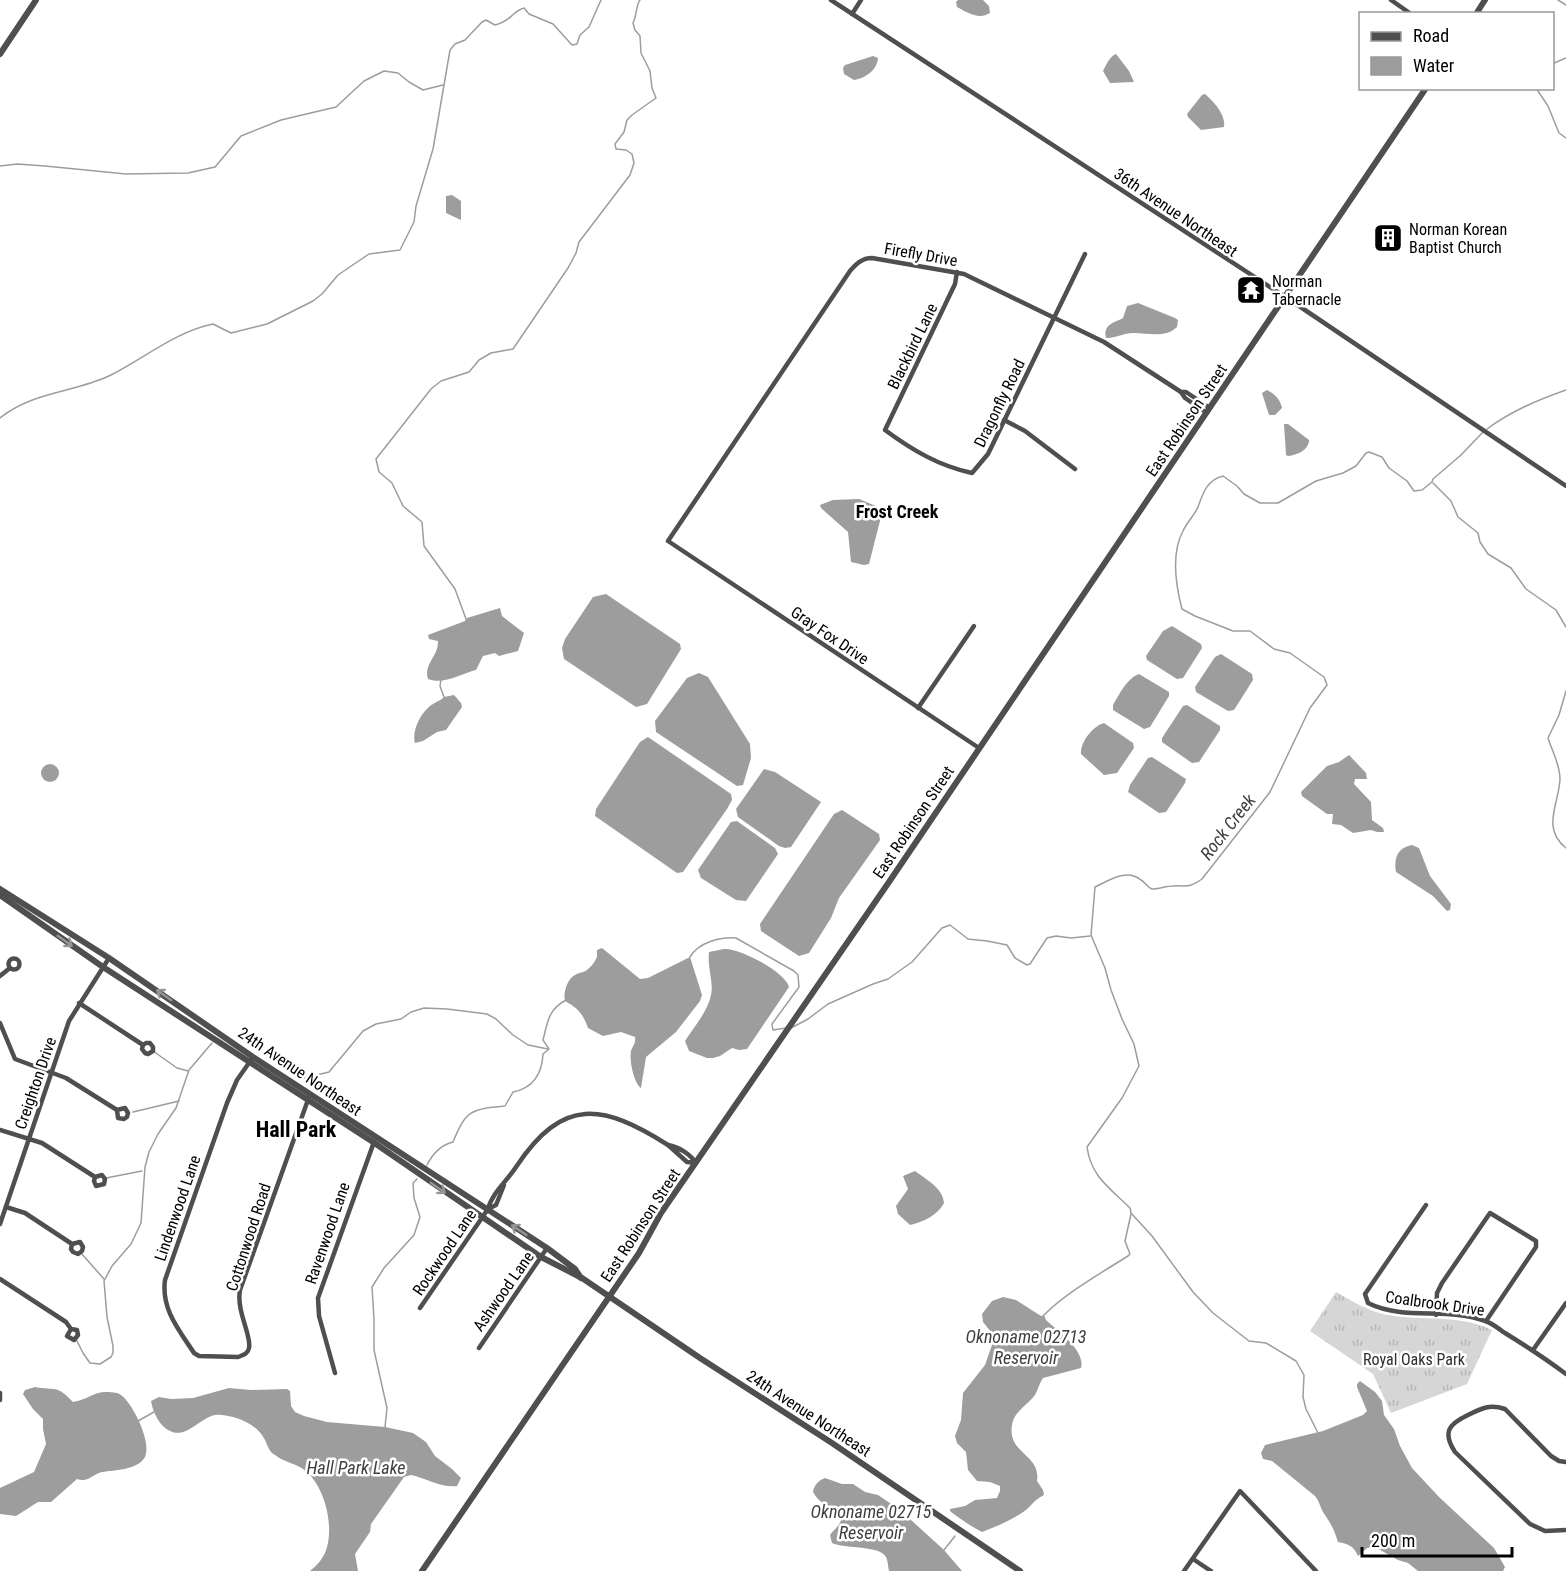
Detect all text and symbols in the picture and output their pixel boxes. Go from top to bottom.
legend [1359,12,1554,90]
text: Road [1413,25,1449,46]
text: Water [1413,55,1455,76]
street label: 36th Avenue Northeast [1110,164,1241,261]
place label: Norman Korean Baptist Church [1409,220,1507,257]
building icon: Norman Korean Baptist Church [1372,222,1404,254]
street label: Firefly Drive [883,239,959,270]
place label: Norman Tabernacle [1272,272,1341,309]
temple icon: Norman Tabernacle [1235,274,1267,306]
street label: Blackbird Lane [884,300,941,392]
street label: Dragonfly Road [970,356,1029,450]
street label: East Robinson Street [1142,360,1231,480]
district label: Frost Creek [856,501,939,522]
street label: Gray Fox Drive [787,602,872,668]
street label: East Robinson Street [869,762,958,882]
water label: Rock Creek [1196,789,1260,864]
one-way arrow [57,935,73,947]
one-way arrow [156,989,172,1001]
street label: 24th Avenue Northeast [234,1023,365,1120]
street label: Creighton Drive [11,1034,60,1132]
district label: Hall Park [256,1117,337,1142]
street label: Lindenwood Lane [150,1153,204,1264]
street label: East Robinson Street [597,1165,684,1286]
street label: Ravenwood Lane [301,1180,354,1287]
street label: Cottonwood Road [222,1181,275,1294]
one-way arrow [429,1182,446,1194]
street label: Rockwood Lane [409,1206,480,1299]
one-way arrow [511,1224,528,1236]
street label: Ashwood Lane [469,1248,538,1335]
street label: Coalbrook Drive [1384,1287,1486,1320]
water label: Oknoname 02713 Reservoir [966,1326,1087,1368]
park label: Royal Oaks Park [1363,1350,1466,1369]
street label: 24th Avenue Northeast [743,1366,875,1461]
water label: Hall Park Lake [306,1457,406,1478]
water label: Oknoname 02715 Reservoir [811,1501,932,1543]
scale bar [1362,1520,1512,1558]
text: 200 m [1371,1530,1415,1551]

